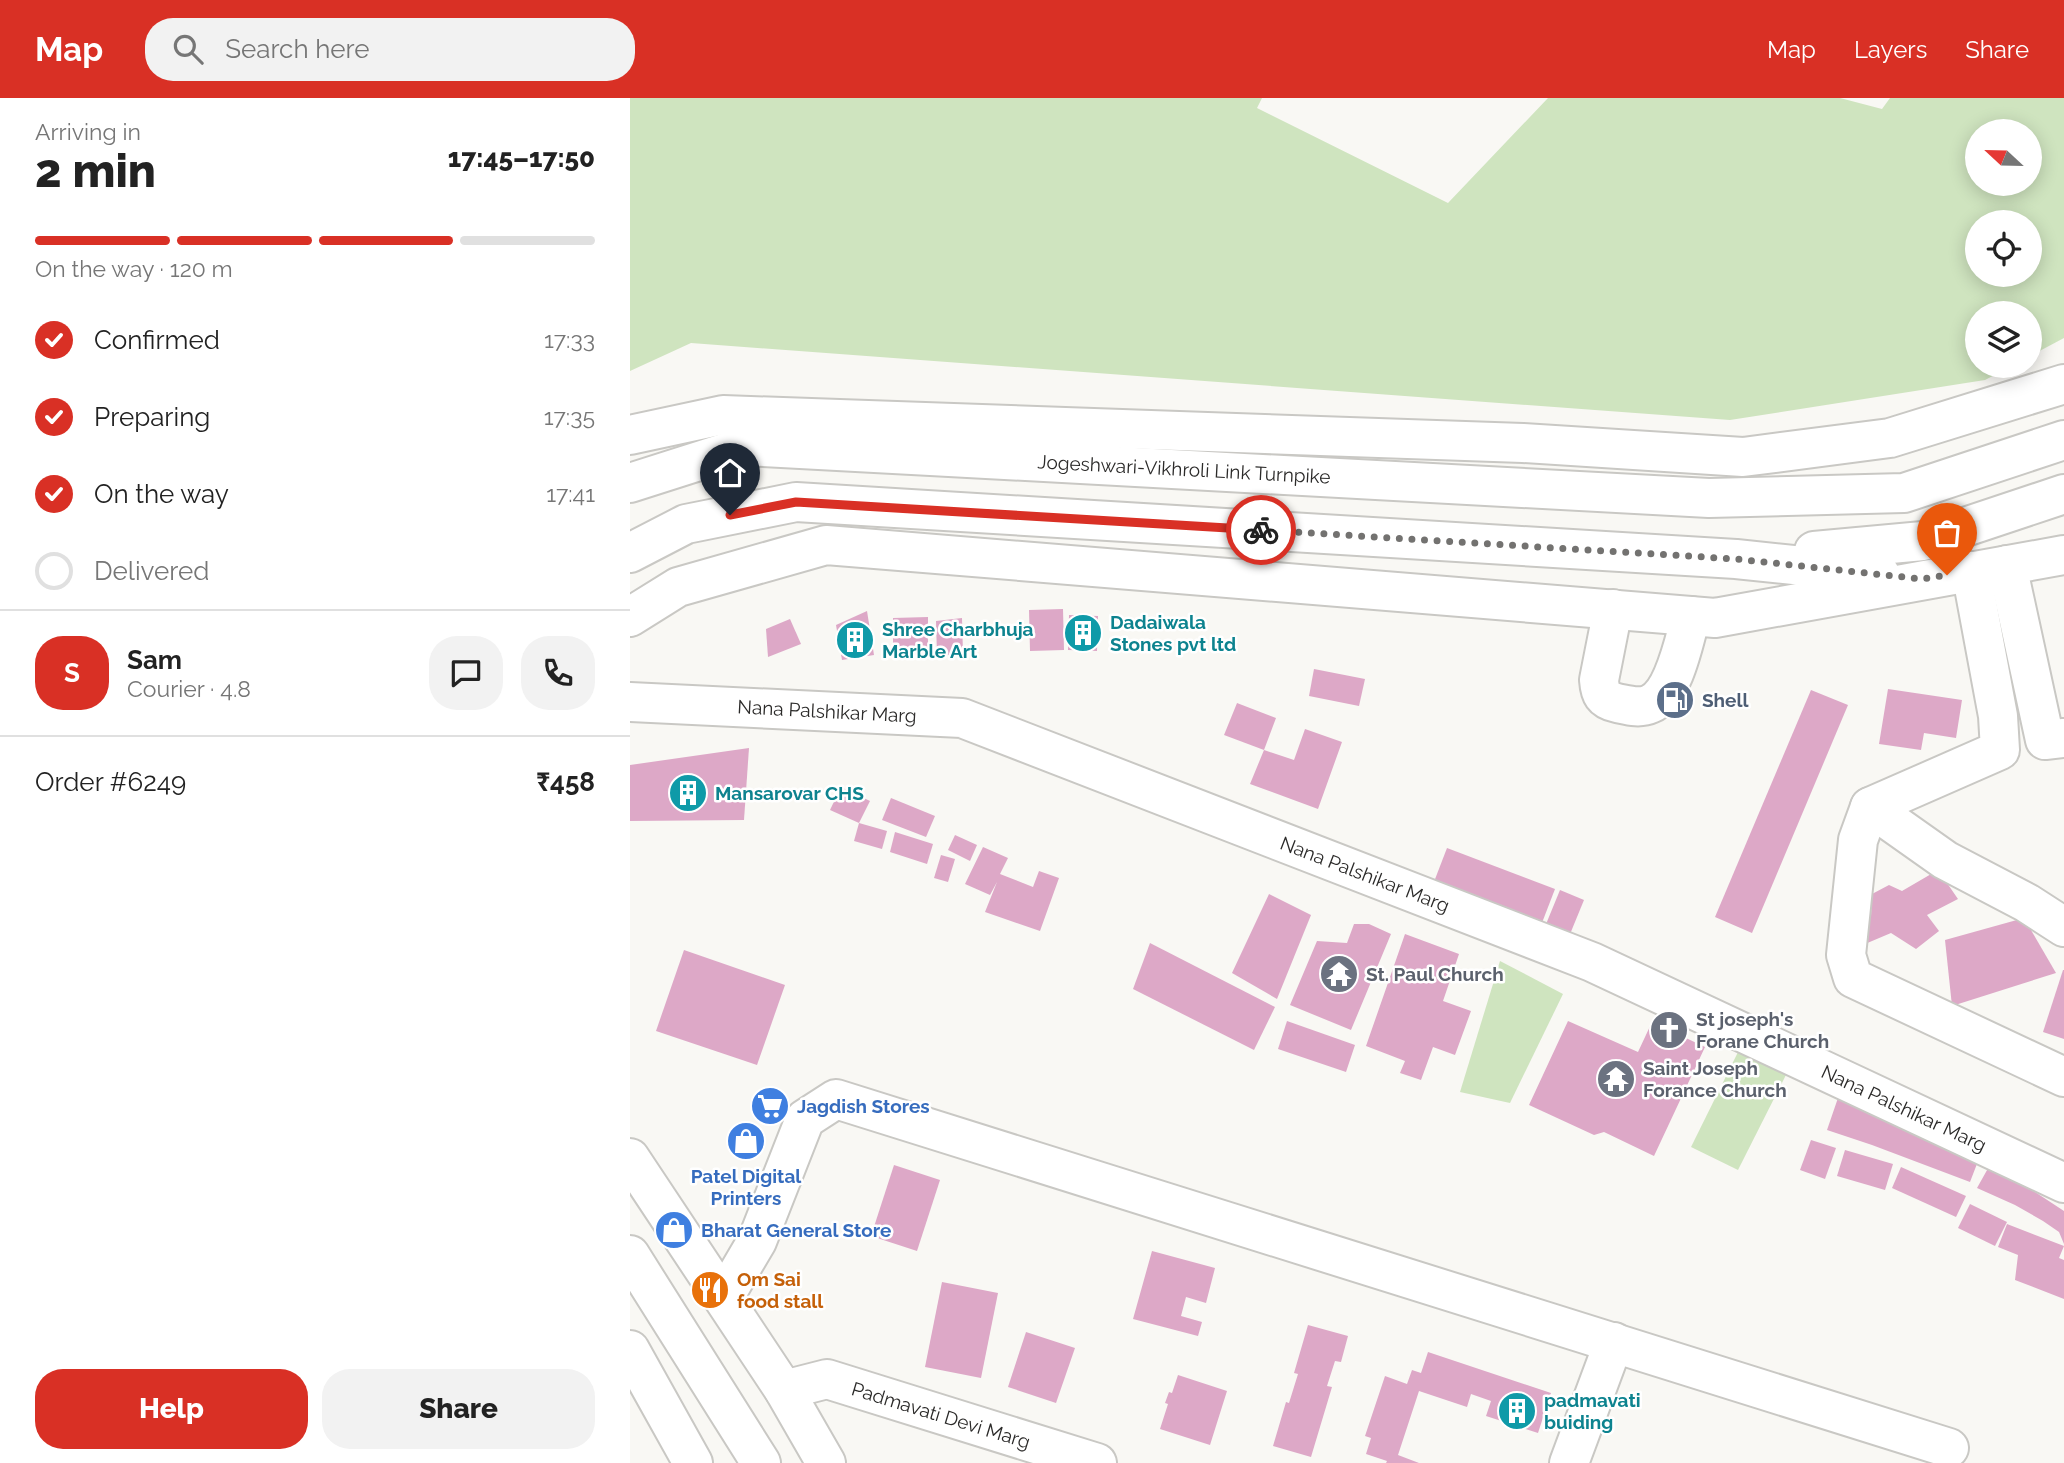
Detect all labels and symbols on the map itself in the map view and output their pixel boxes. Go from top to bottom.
north arrow [1965,119,2042,196]
pin [700,443,760,515]
street label: Jogeshwari-Vikhroli Link Turnpike [1037,450,1331,488]
courier [1226,495,1296,565]
pin [1917,503,1977,575]
place label: Dadaiwala Stones pvt ltd [1110,611,1236,655]
building icon: Dadaiwala Stones pvt ltd [1062,612,1104,654]
place label: Shree Charbhuja Marble Art [882,618,1034,662]
building icon: Shree Charbhuja Marble Art [834,619,876,661]
fuel station icon: Shell [1654,679,1696,721]
place label: Shell [1702,689,1749,711]
street label: Nana Palshikar Marg [737,695,917,727]
building icon: Mansarovar CHS [667,772,709,814]
place label: Mansarovar CHS [715,782,864,804]
street label: Nana Palshikar Marg [1277,832,1453,916]
temple icon: St. Paul Church [1318,953,1360,995]
place label: St. Paul Church [1366,963,1504,985]
place label: St joseph's Forane Church [1696,1008,1829,1052]
church icon: St joseph's Forane Church [1648,1009,1690,1051]
place label: Saint Joseph Forance Church [1643,1057,1787,1101]
temple icon: Saint Joseph Forance Church [1595,1058,1637,1100]
street label: Nana Palshikar Marg [1818,1060,1990,1156]
supermarket icon: Jagdish Stores [749,1085,791,1127]
place label: Jagdish Stores [797,1095,930,1117]
shop icon: Patel Digital Printers [725,1120,767,1162]
place label: Patel Digital Printers [691,1165,802,1209]
shop icon: Bharat General Store [653,1209,695,1251]
place label: Bharat General Store [701,1219,891,1241]
place label: Om Sai food stall [737,1268,824,1312]
restaurant icon: Om Sai food stall [689,1269,731,1311]
street label: Padmavati Devi Marg [849,1377,1033,1453]
place label: padmavati buiding [1544,1389,1641,1433]
building icon: padmavati buiding [1496,1390,1538,1432]

